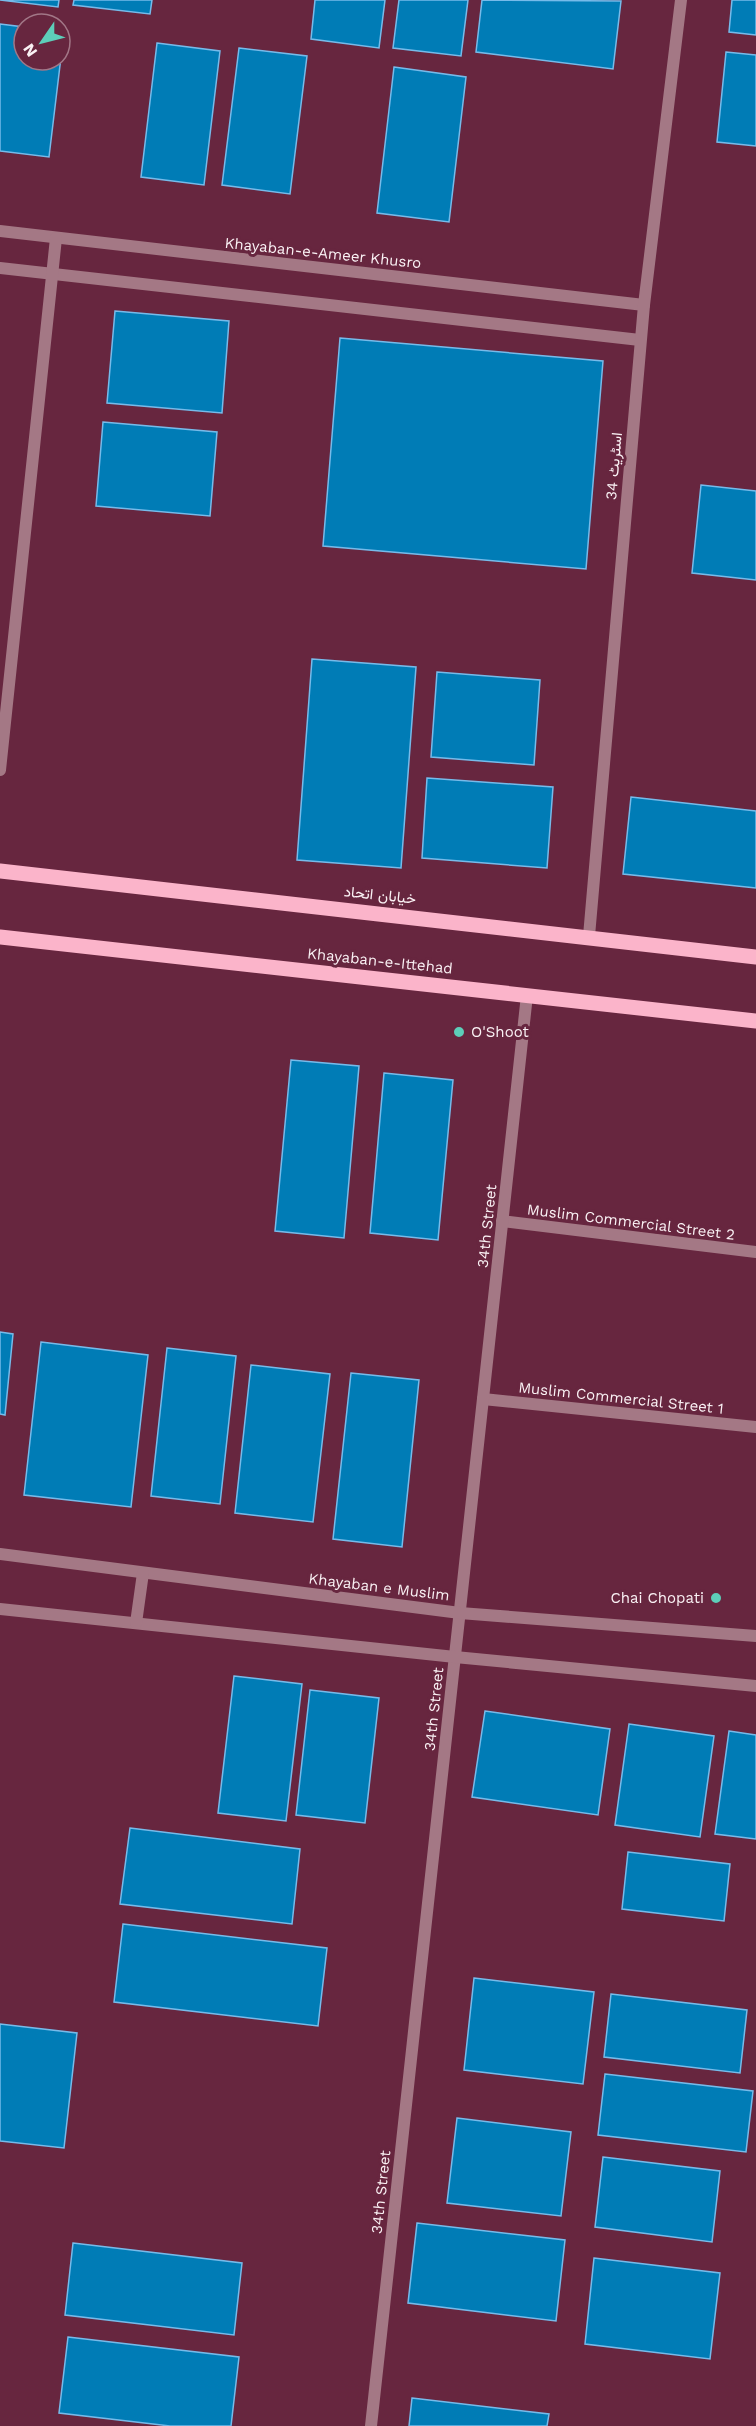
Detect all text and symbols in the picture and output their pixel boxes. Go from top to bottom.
north arrow [12,12,72,72]
text: N [19,40,41,61]
street label: Khayaban-e-Ameer Khusro [224,234,422,272]
street label: اسٹریٹ 34 [602,431,626,501]
street label: خیابان اتحاد [343,882,417,908]
street label: Khayaban-e-Ittehad [306,944,454,978]
place label: O'Shoot [471,1023,529,1041]
marker: O'Shoot [452,1025,466,1039]
street label: 34th Street [474,1183,500,1269]
street label: Muslim Commercial Street 2 [526,1200,736,1244]
street label: Muslim Commercial Street 1 [518,1378,724,1418]
street label: Khayaban e Muslim [307,1569,451,1605]
place label: Chai Chopati [610,1589,704,1607]
marker: Chai Chopati [709,1591,723,1605]
street label: 34th Street [421,1666,447,1752]
street label: 34th Street [368,2149,394,2235]

